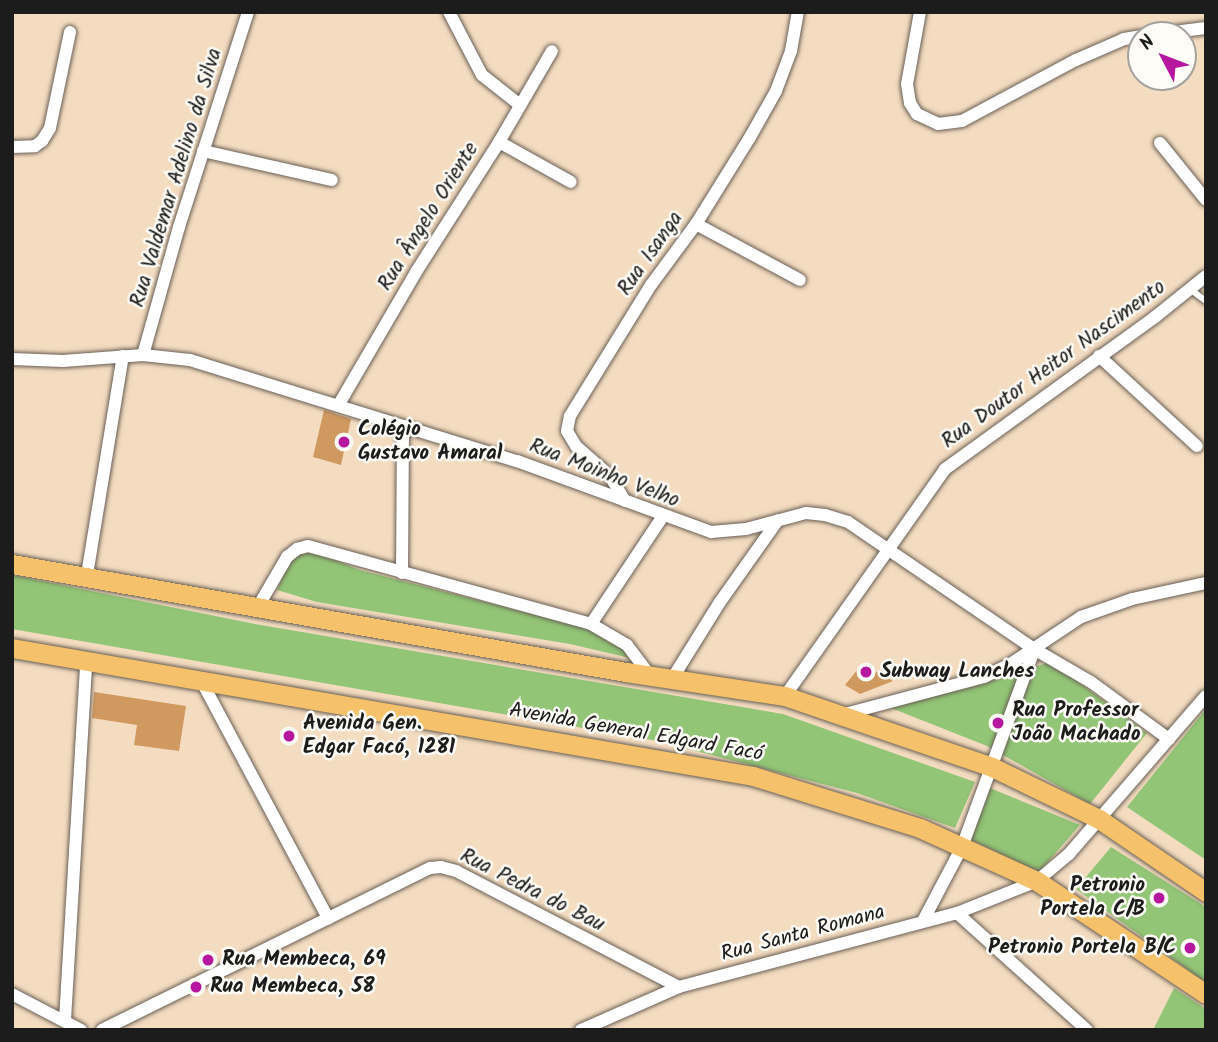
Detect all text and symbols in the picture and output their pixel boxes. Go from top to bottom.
north arrow [1127,21,1197,91]
text: N [1133,29,1163,58]
street label: Rua Valdemar Adelino da Silva [126,46,228,310]
street label: Rua Ângelo Oriente [373,138,485,296]
street label: Rua Isanga [613,207,689,301]
street label: Rua Doutor Heitor Nascimento [937,275,1171,455]
place label: Colégio Gustavo Amaral [358,417,502,467]
marker: Colégio Gustavo Amaral [336,434,352,450]
street label: Rua Moinho Velho [525,434,683,514]
place label: Subway Lanches [880,659,1034,685]
marker: Subway Lanches [858,664,874,680]
street label: Avenida General Edgard Facó [507,698,765,768]
place label: Rua Professor João Machado [1012,698,1141,748]
place label: Avenida Gen. Edgar Facó, 1281 [303,711,455,761]
marker: Rua Professor João Machado [990,715,1006,731]
marker: Avenida Gen. Edgar Facó, 1281 [281,728,297,744]
street label: Rua Pedra do Bau [455,844,609,938]
place label: Petronio Portela C/B [1040,873,1145,923]
marker: Petronio Portela C/B [1151,890,1167,906]
street label: Rua Santa Romana [718,900,888,968]
place label: Petronio Portela B/C [988,935,1176,961]
marker: Petronio Portela B/C [1182,940,1198,956]
place label: Rua Membeca, 69 [222,947,386,973]
marker: Rua Membeca, 69 [200,952,216,968]
place label: Rua Membeca, 58 [210,974,375,1000]
marker: Rua Membeca, 58 [188,979,204,995]

